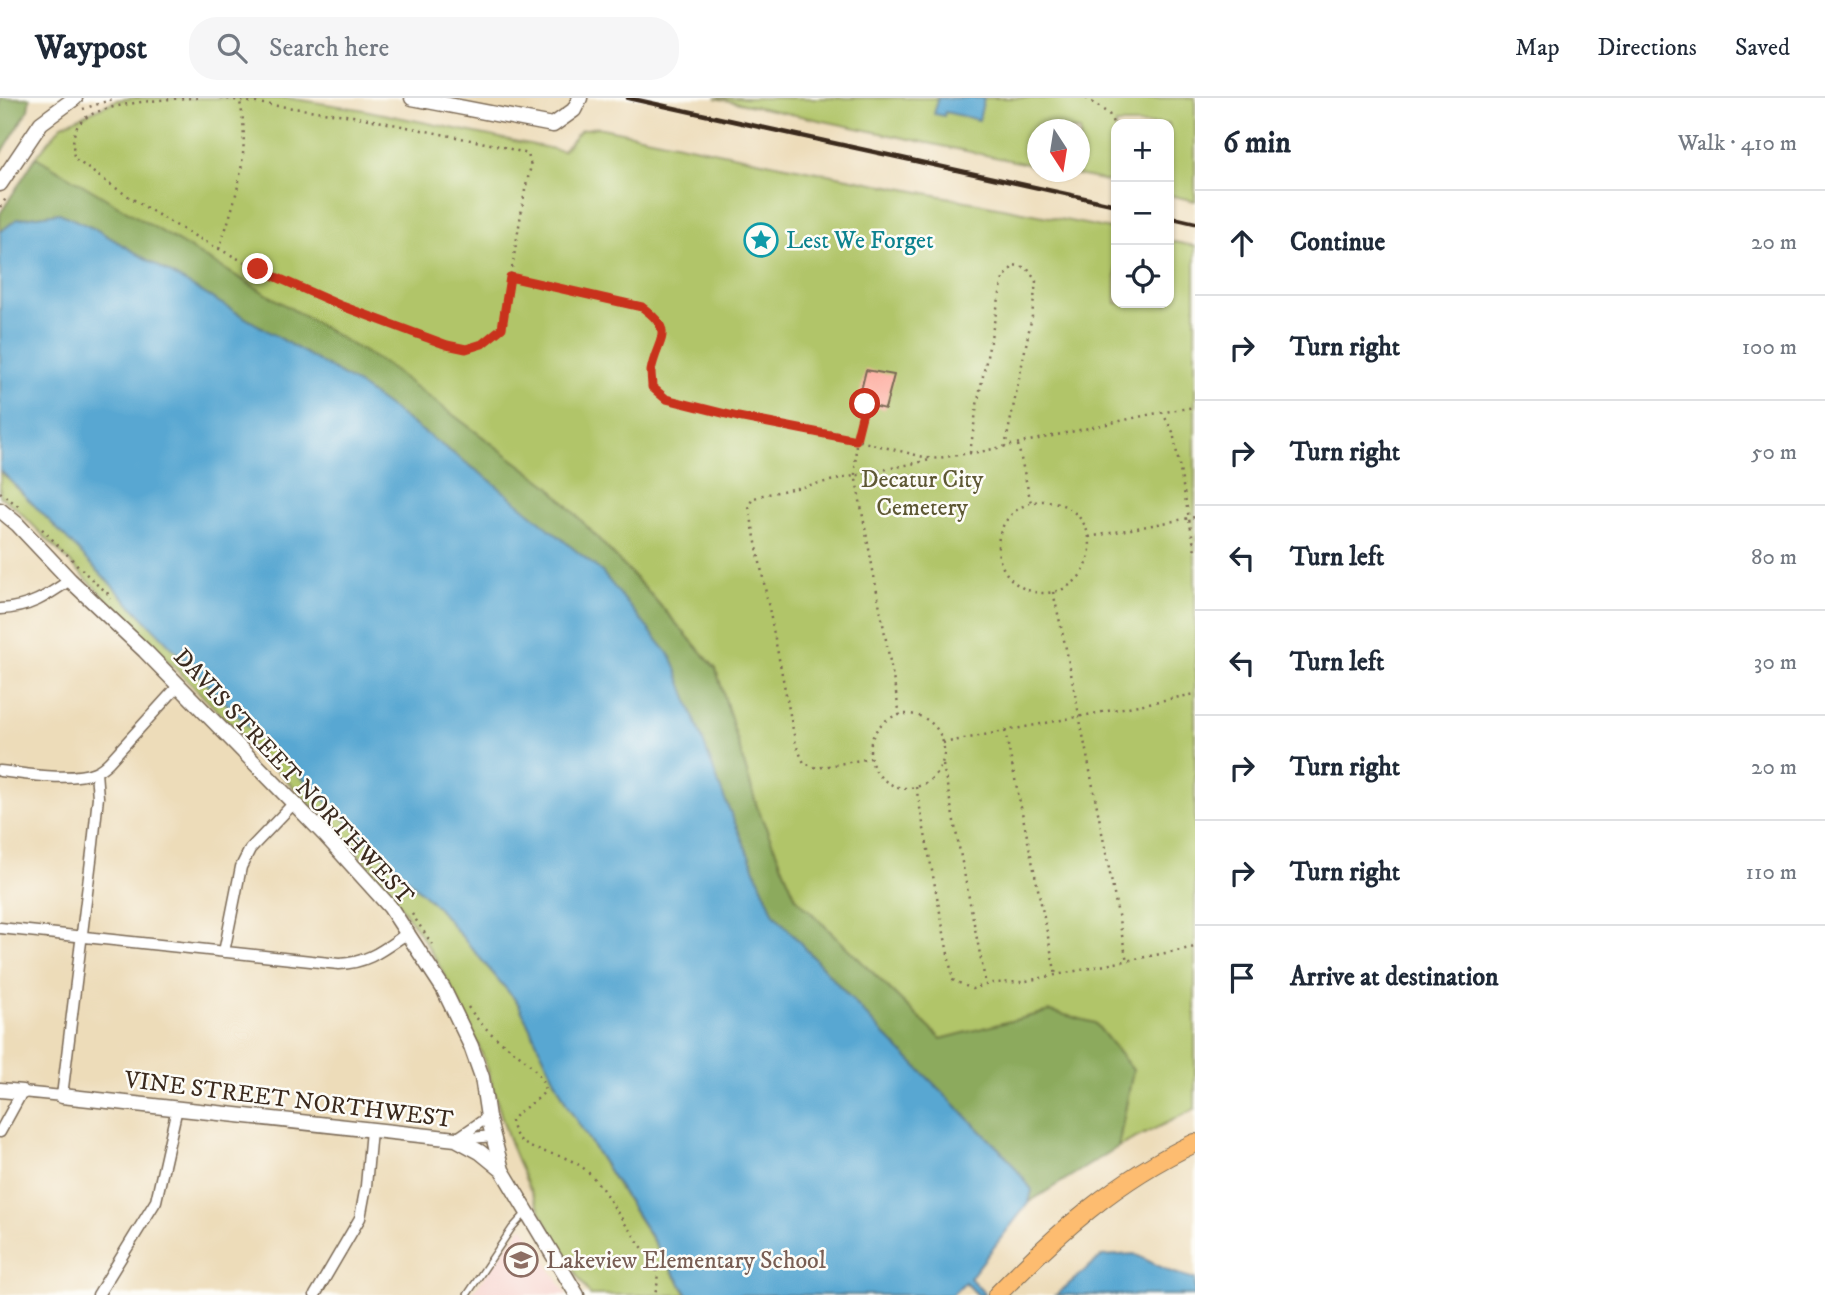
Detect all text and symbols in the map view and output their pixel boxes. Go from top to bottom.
search box [189,17,679,80]
text: Waypost [35,28,147,69]
icon: search [213,29,251,67]
text: Search here [269,32,389,65]
text: Map [1515,33,1560,63]
text: Directions [1598,33,1697,63]
text: Saved [1735,33,1790,63]
north arrow [1027,119,1090,182]
map controls [1111,119,1174,308]
button: + [1111,119,1174,182]
text: 6 min [1223,125,1291,162]
text: Walk · 410 m [1678,129,1797,158]
button: − [1111,182,1174,245]
place icon: Lest We Forget [742,221,780,259]
icon: ahead [1223,224,1261,262]
place label: Lest We Forget [786,226,934,256]
text: Continue [1290,226,1385,259]
text: 20 m [1751,228,1797,257]
button: locate [1111,245,1174,308]
route end [242,253,273,284]
icon: right [1223,329,1261,367]
text: Turn right [1290,331,1400,364]
text: 100 m [1742,333,1797,362]
route start [849,388,880,419]
icon: right [1223,434,1261,472]
text: Turn right [1290,436,1400,469]
text: 50 m [1751,438,1797,467]
park label: Decatur City Cemetery [861,465,984,523]
icon: left [1223,539,1261,577]
text: Turn left [1290,541,1384,574]
text: 80 m [1751,543,1797,572]
street label: DAVIS STREET NORTHWEST [167,642,420,911]
icon: left [1223,644,1261,682]
text: Turn left [1290,646,1384,679]
text: 30 m [1754,648,1797,677]
icon: right [1223,749,1261,787]
text: Turn right [1290,751,1400,784]
text: 20 m [1751,753,1797,782]
icon: right [1223,854,1261,892]
text: Turn right [1290,856,1400,889]
text: 110 m [1746,858,1797,887]
icon: arrive [1223,959,1261,997]
text: Arrive at destination [1290,961,1499,994]
street label: VINE STREET NORTHWEST [122,1065,455,1135]
school or university icon: Lakeview Elementary School [502,1241,540,1279]
place label: Lakeview Elementary School [546,1246,827,1276]

